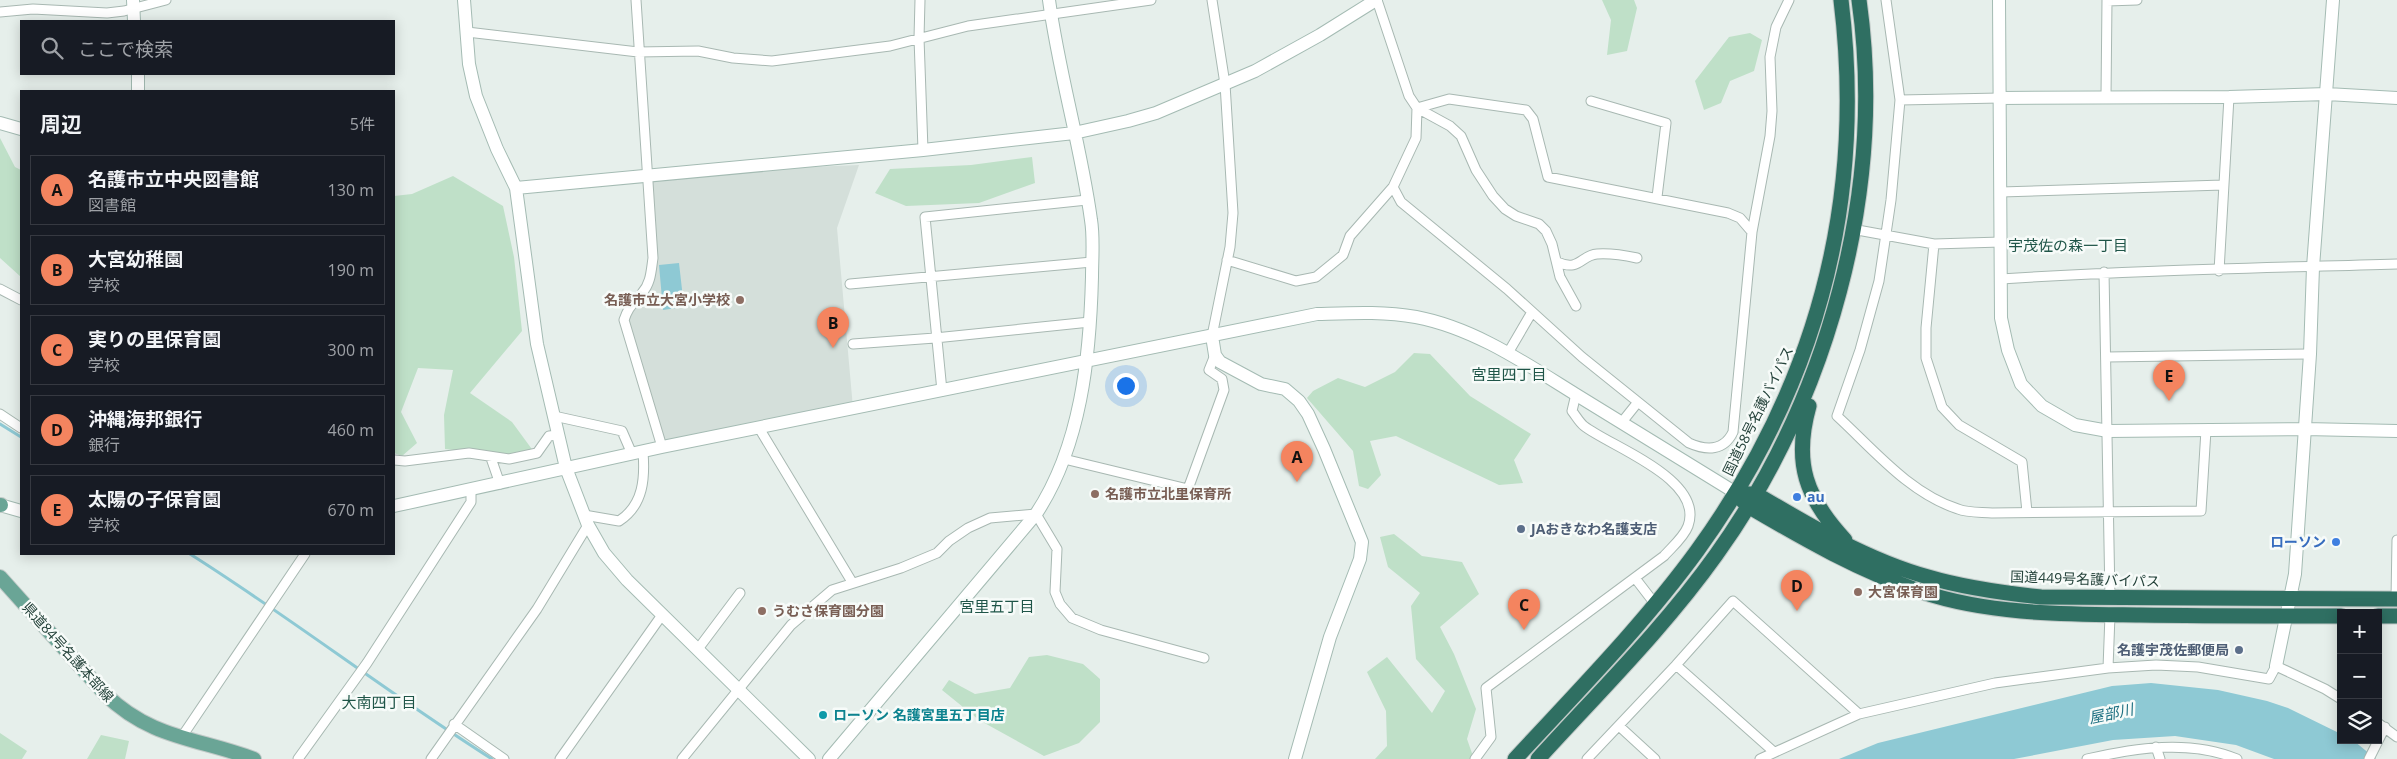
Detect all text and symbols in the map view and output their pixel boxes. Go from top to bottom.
search box [20,20,395,75]
icon: search [38,34,66,62]
text: ここで検索 [78,36,173,62]
text: 周辺 [40,110,82,138]
text: 5件 [350,113,375,135]
text: 名護市立中央図書館 [88,166,259,192]
text: A [51,179,63,201]
text: 130 m [328,179,374,201]
text: 図書館 [88,194,136,216]
district label: 宇茂佐の森一丁目 [2008,235,2128,255]
text: 大宮幼稚園 [88,246,183,272]
text: B [52,259,62,281]
text: 190 m [328,259,374,281]
text: 学校 [88,274,120,296]
place label: 名護市立大宮小学校 [604,290,730,309]
marker: 名護市立大宮小学校 [734,294,746,306]
pin: B [817,307,849,348]
text: 実りの里保育園 [88,326,221,352]
text: C [52,339,62,361]
text: 300 m [328,339,374,361]
street label: 国道58号名護バイパス [1718,343,1797,479]
text: 学校 [88,354,120,376]
pin: E [2153,360,2185,401]
district label: 宮里四丁目 [1471,364,1547,384]
your location [1113,373,1139,399]
text: 沖縄海邦銀行 [88,406,202,432]
text: D [51,419,63,441]
text: 460 m [328,419,374,441]
text: 銀行 [88,434,120,456]
pin: A [1281,441,1313,482]
place label: 名護市立北里保育所 [1105,484,1231,503]
text: 太陽の子保育園 [88,486,221,512]
place label: au [1807,487,1825,506]
marker: 名護市立北里保育所 [1089,488,1101,500]
marker: au [1791,491,1803,503]
text: E [53,499,61,521]
text: 670 m [328,499,374,521]
text: 学校 [88,514,120,536]
place label: JAおきなわ名護支店 [1529,519,1657,538]
marker: JAおきなわ名護支店 [1515,523,1527,535]
place label: ローソン [2270,532,2326,551]
marker: ローソン [2330,536,2342,548]
street label: 国道449号名護バイパス [2010,566,2160,591]
pin: D [1781,570,1813,611]
place label: 大宮保育園 [1868,582,1938,601]
marker: 大宮保育園 [1852,586,1864,598]
pin: C [1508,589,1540,630]
district label: 宮里五丁目 [959,596,1035,616]
street label: 県道84号名護本部線 [18,598,118,706]
place label: うむさ保育園分園 [772,601,884,620]
marker: うむさ保育園分園 [756,605,768,617]
map controls [2337,609,2382,744]
button: + [2337,609,2382,654]
place label: 名護宇茂佐郵便局 [2117,640,2229,659]
marker: 名護宇茂佐郵便局 [2233,644,2245,656]
button: − [2337,654,2382,699]
district label: 大南四丁目 [341,692,417,712]
water label: 屋部川 [2087,698,2137,727]
button: layers [2337,699,2382,744]
place label: ローソン 名護宮里五丁目店 [833,705,1005,724]
marker: ローソン 名護宮里五丁目店 [817,709,829,721]

